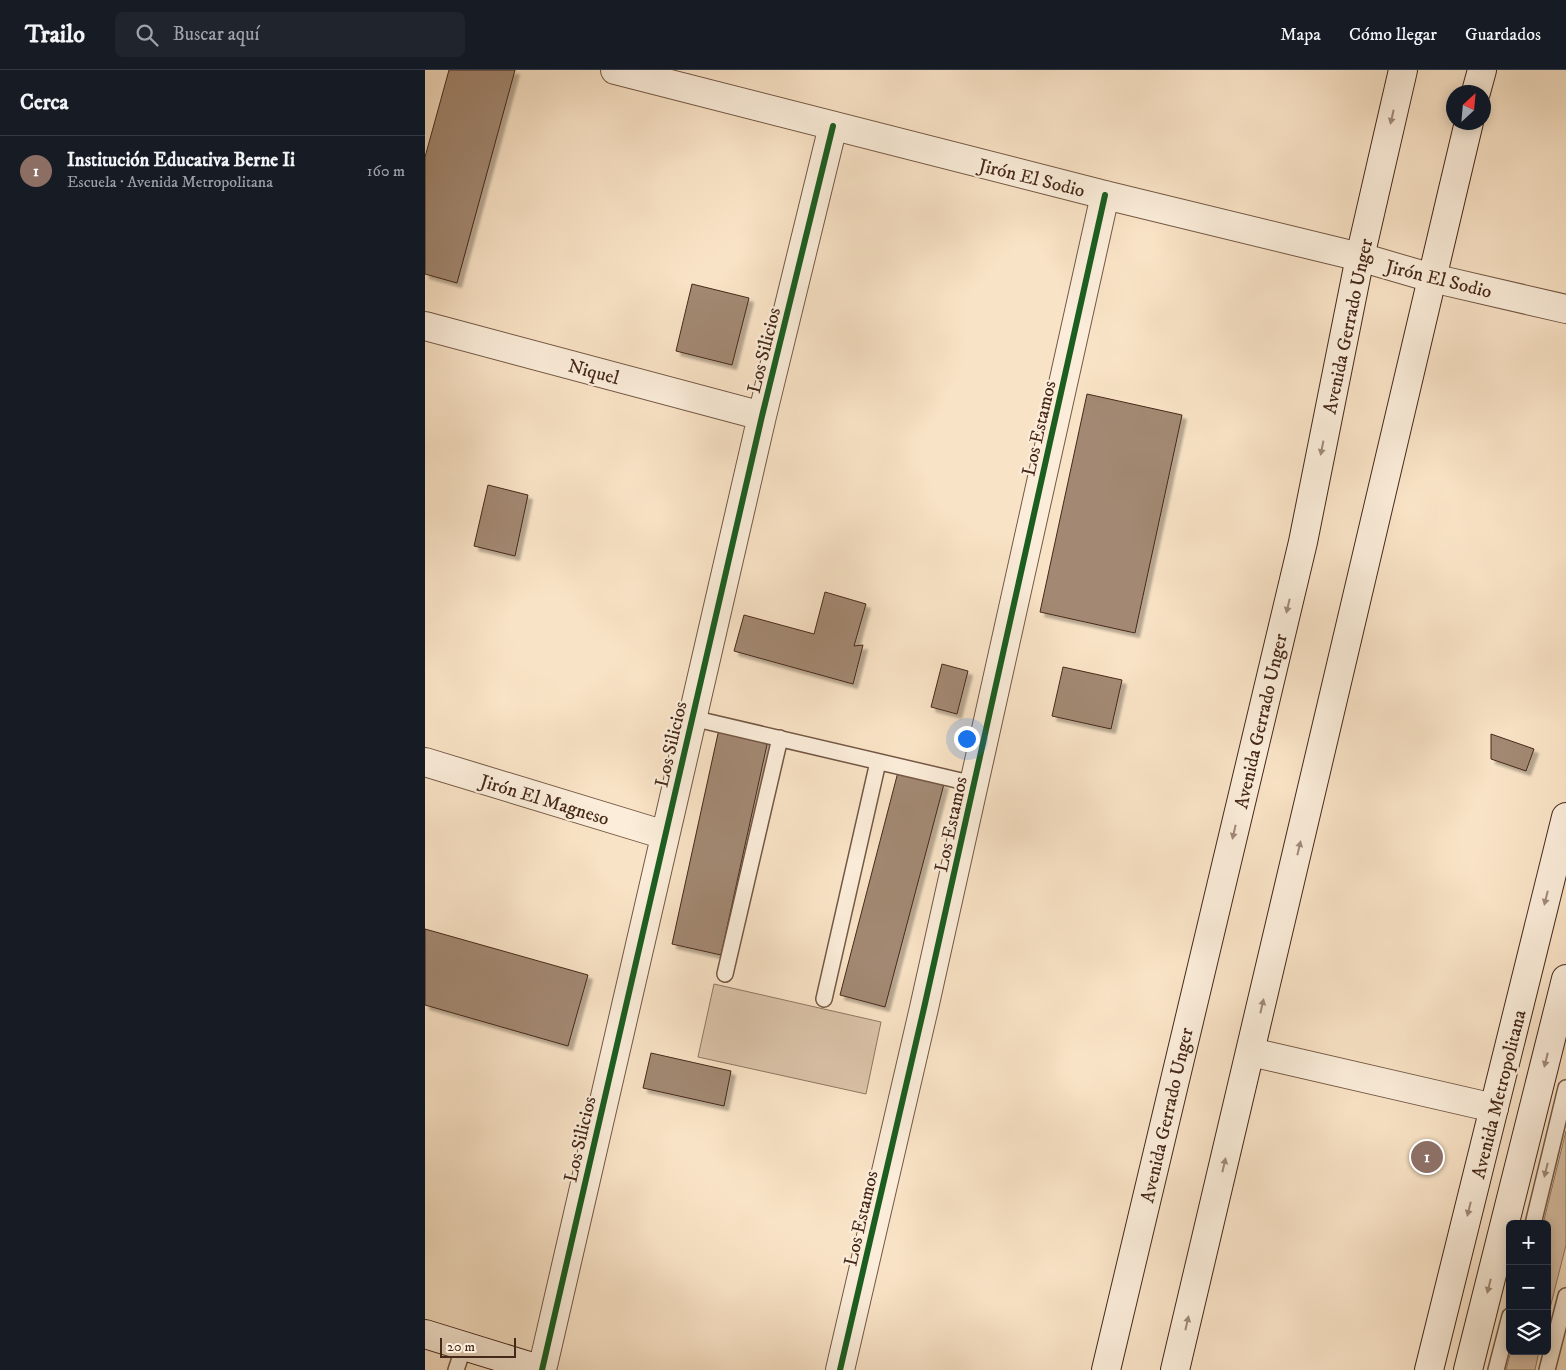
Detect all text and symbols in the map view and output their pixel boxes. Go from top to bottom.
search box [115,12,465,57]
text: Trailo [25,20,85,50]
icon: search [133,21,161,49]
text: Buscar aquí [173,23,259,46]
text: Mapa [1280,24,1321,46]
text: Cómo llegar [1349,24,1437,46]
text: Guardados [1465,24,1541,46]
north arrow [1446,85,1491,130]
text: Cerca [20,90,68,116]
one-way arrow [1388,110,1396,125]
text: Institución Educativa Berne Ii [67,149,295,172]
street label: Jirón El Sodio [974,154,1087,203]
text: 1 [33,161,39,181]
text: 160 m [367,161,405,181]
text: Escuela · Avenida Metropolitana [67,172,273,192]
street label: Avenida Gerrado Unger [1319,236,1378,416]
street label: Jirón El Sodio [1381,255,1494,304]
street label: Los Silicios [743,305,786,396]
street label: Niquel [565,355,622,391]
street label: Los Estamos [1017,378,1062,478]
one-way arrow [1318,440,1326,455]
one-way arrow [1283,599,1291,614]
street label: Avenida Gerrado Unger [1230,632,1293,811]
street label: Los Silicios [650,699,693,790]
your location [954,726,980,752]
street label: Jirón El Magneso [475,769,612,831]
street label: Los Estamos [930,774,973,874]
one-way arrow [1230,825,1238,840]
one-way arrow [1295,841,1303,856]
one-way arrow [1542,891,1550,906]
one-way arrow [1258,999,1266,1014]
street label: Avenida Metropolitana [1467,1008,1532,1181]
street label: Avenida Gerrado Unger [1136,1026,1199,1205]
one-way arrow [1542,1053,1550,1068]
street label: Los Silicios [559,1094,602,1185]
pin: 1 [1411,1138,1443,1176]
one-way arrow [1220,1157,1228,1172]
one-way arrow [1542,1162,1550,1177]
street label: Los Estamos [839,1168,884,1268]
one-way arrow [1465,1202,1473,1217]
map controls [1506,1220,1551,1355]
button: + [1506,1220,1551,1265]
button: − [1506,1265,1551,1310]
one-way arrow [1485,1278,1493,1293]
button: layers [1506,1310,1551,1355]
one-way arrow [1183,1315,1191,1330]
scale bar [440,1335,516,1358]
text: 20 m [447,1338,475,1356]

